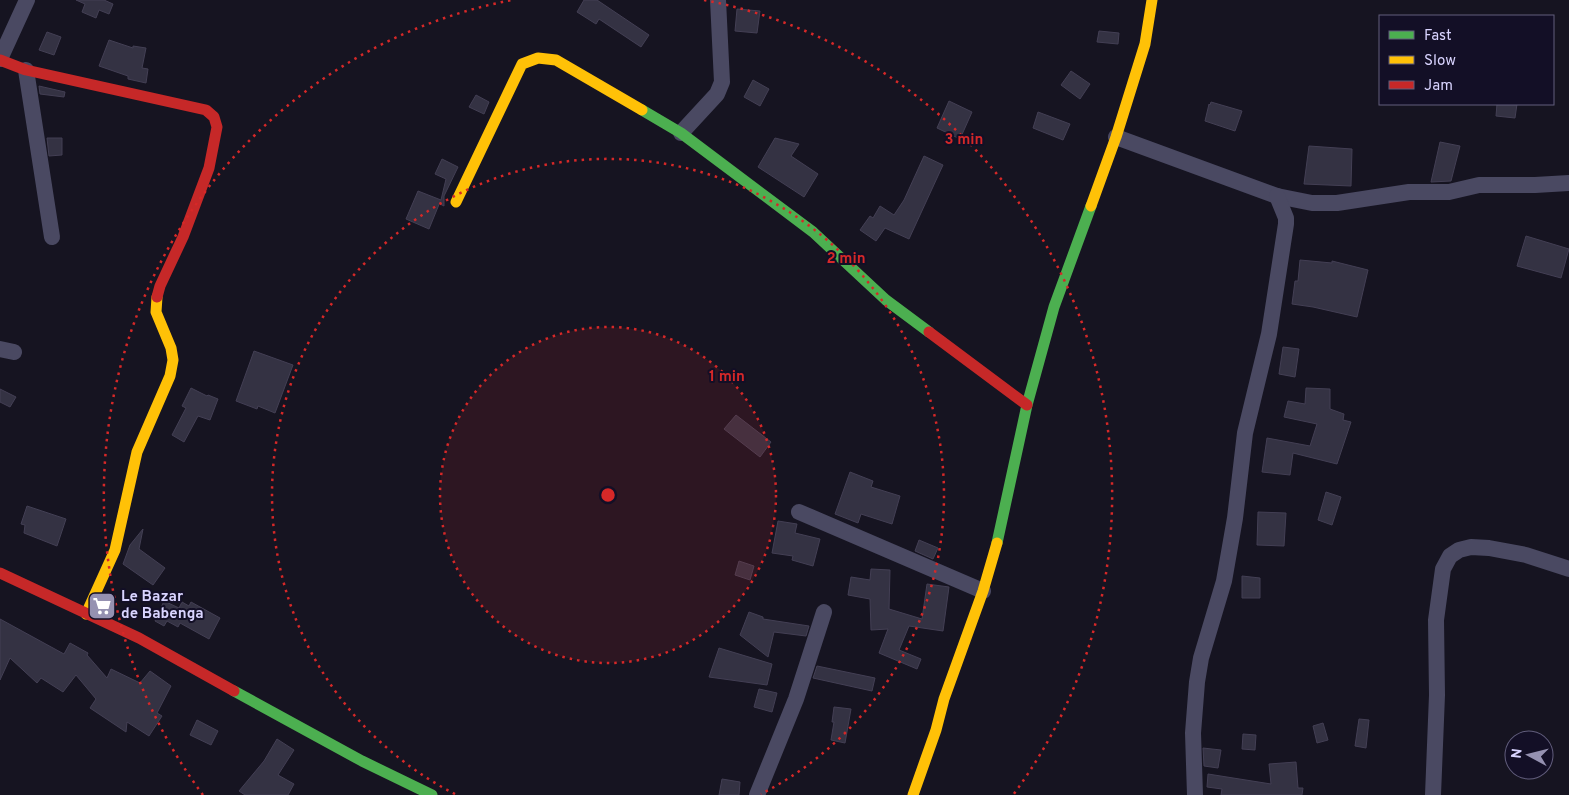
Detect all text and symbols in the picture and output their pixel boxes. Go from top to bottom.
legend [1379,15,1554,105]
text: Fast [1424,27,1452,46]
text: Slow [1424,52,1456,71]
text: Jam [1424,77,1453,96]
text: 3 min [944,131,984,150]
text: 2 min [826,250,866,269]
text: 1 min [709,368,745,387]
centre of rings [599,486,617,504]
place label: Le Bazar de Babenga [121,588,204,624]
supermarket icon: Le Bazar de Babenga [87,591,117,621]
north arrow [1504,730,1554,780]
text: N [1509,748,1527,760]

